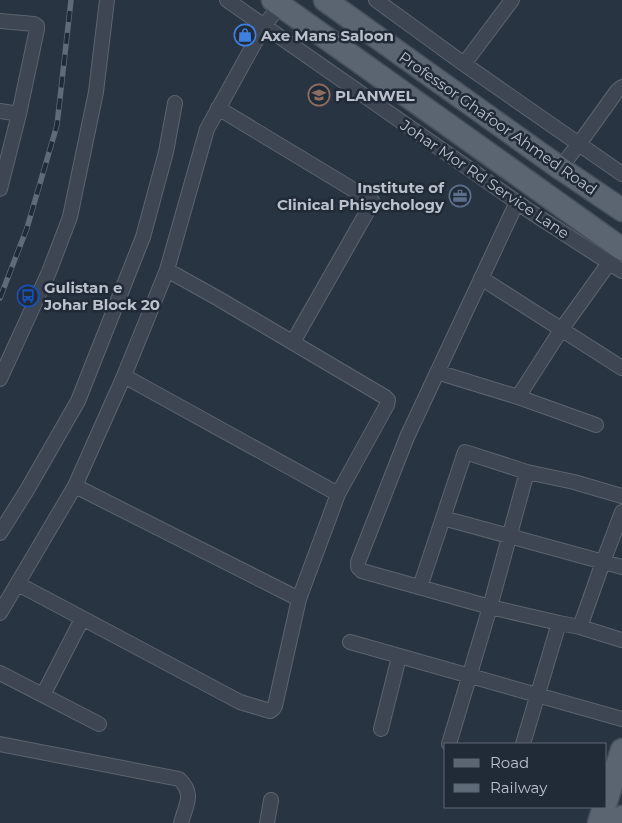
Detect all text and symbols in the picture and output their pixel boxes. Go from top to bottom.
shop icon: Axe Mans Saloon [233,23,257,47]
place label: Axe Mans Saloon [260,26,394,45]
street label: Professor Ghafoor Ahmed Road [395,47,601,199]
school or university icon: PLANWEL [307,83,331,107]
place label: PLANWEL [335,86,415,105]
street label: Johar Mor Rd Service Lane [396,115,573,243]
place label: Institute of Clinical Phisychology [277,178,445,214]
office icon: Institute of Clinical Phisychology [448,184,472,208]
place label: Gulistan e Johar Block 20 [43,278,160,314]
bus stop icon: Gulistan e Johar Block 20 [16,284,40,308]
legend [444,743,607,808]
text: Road [490,753,529,772]
text: Railway [490,778,548,797]

